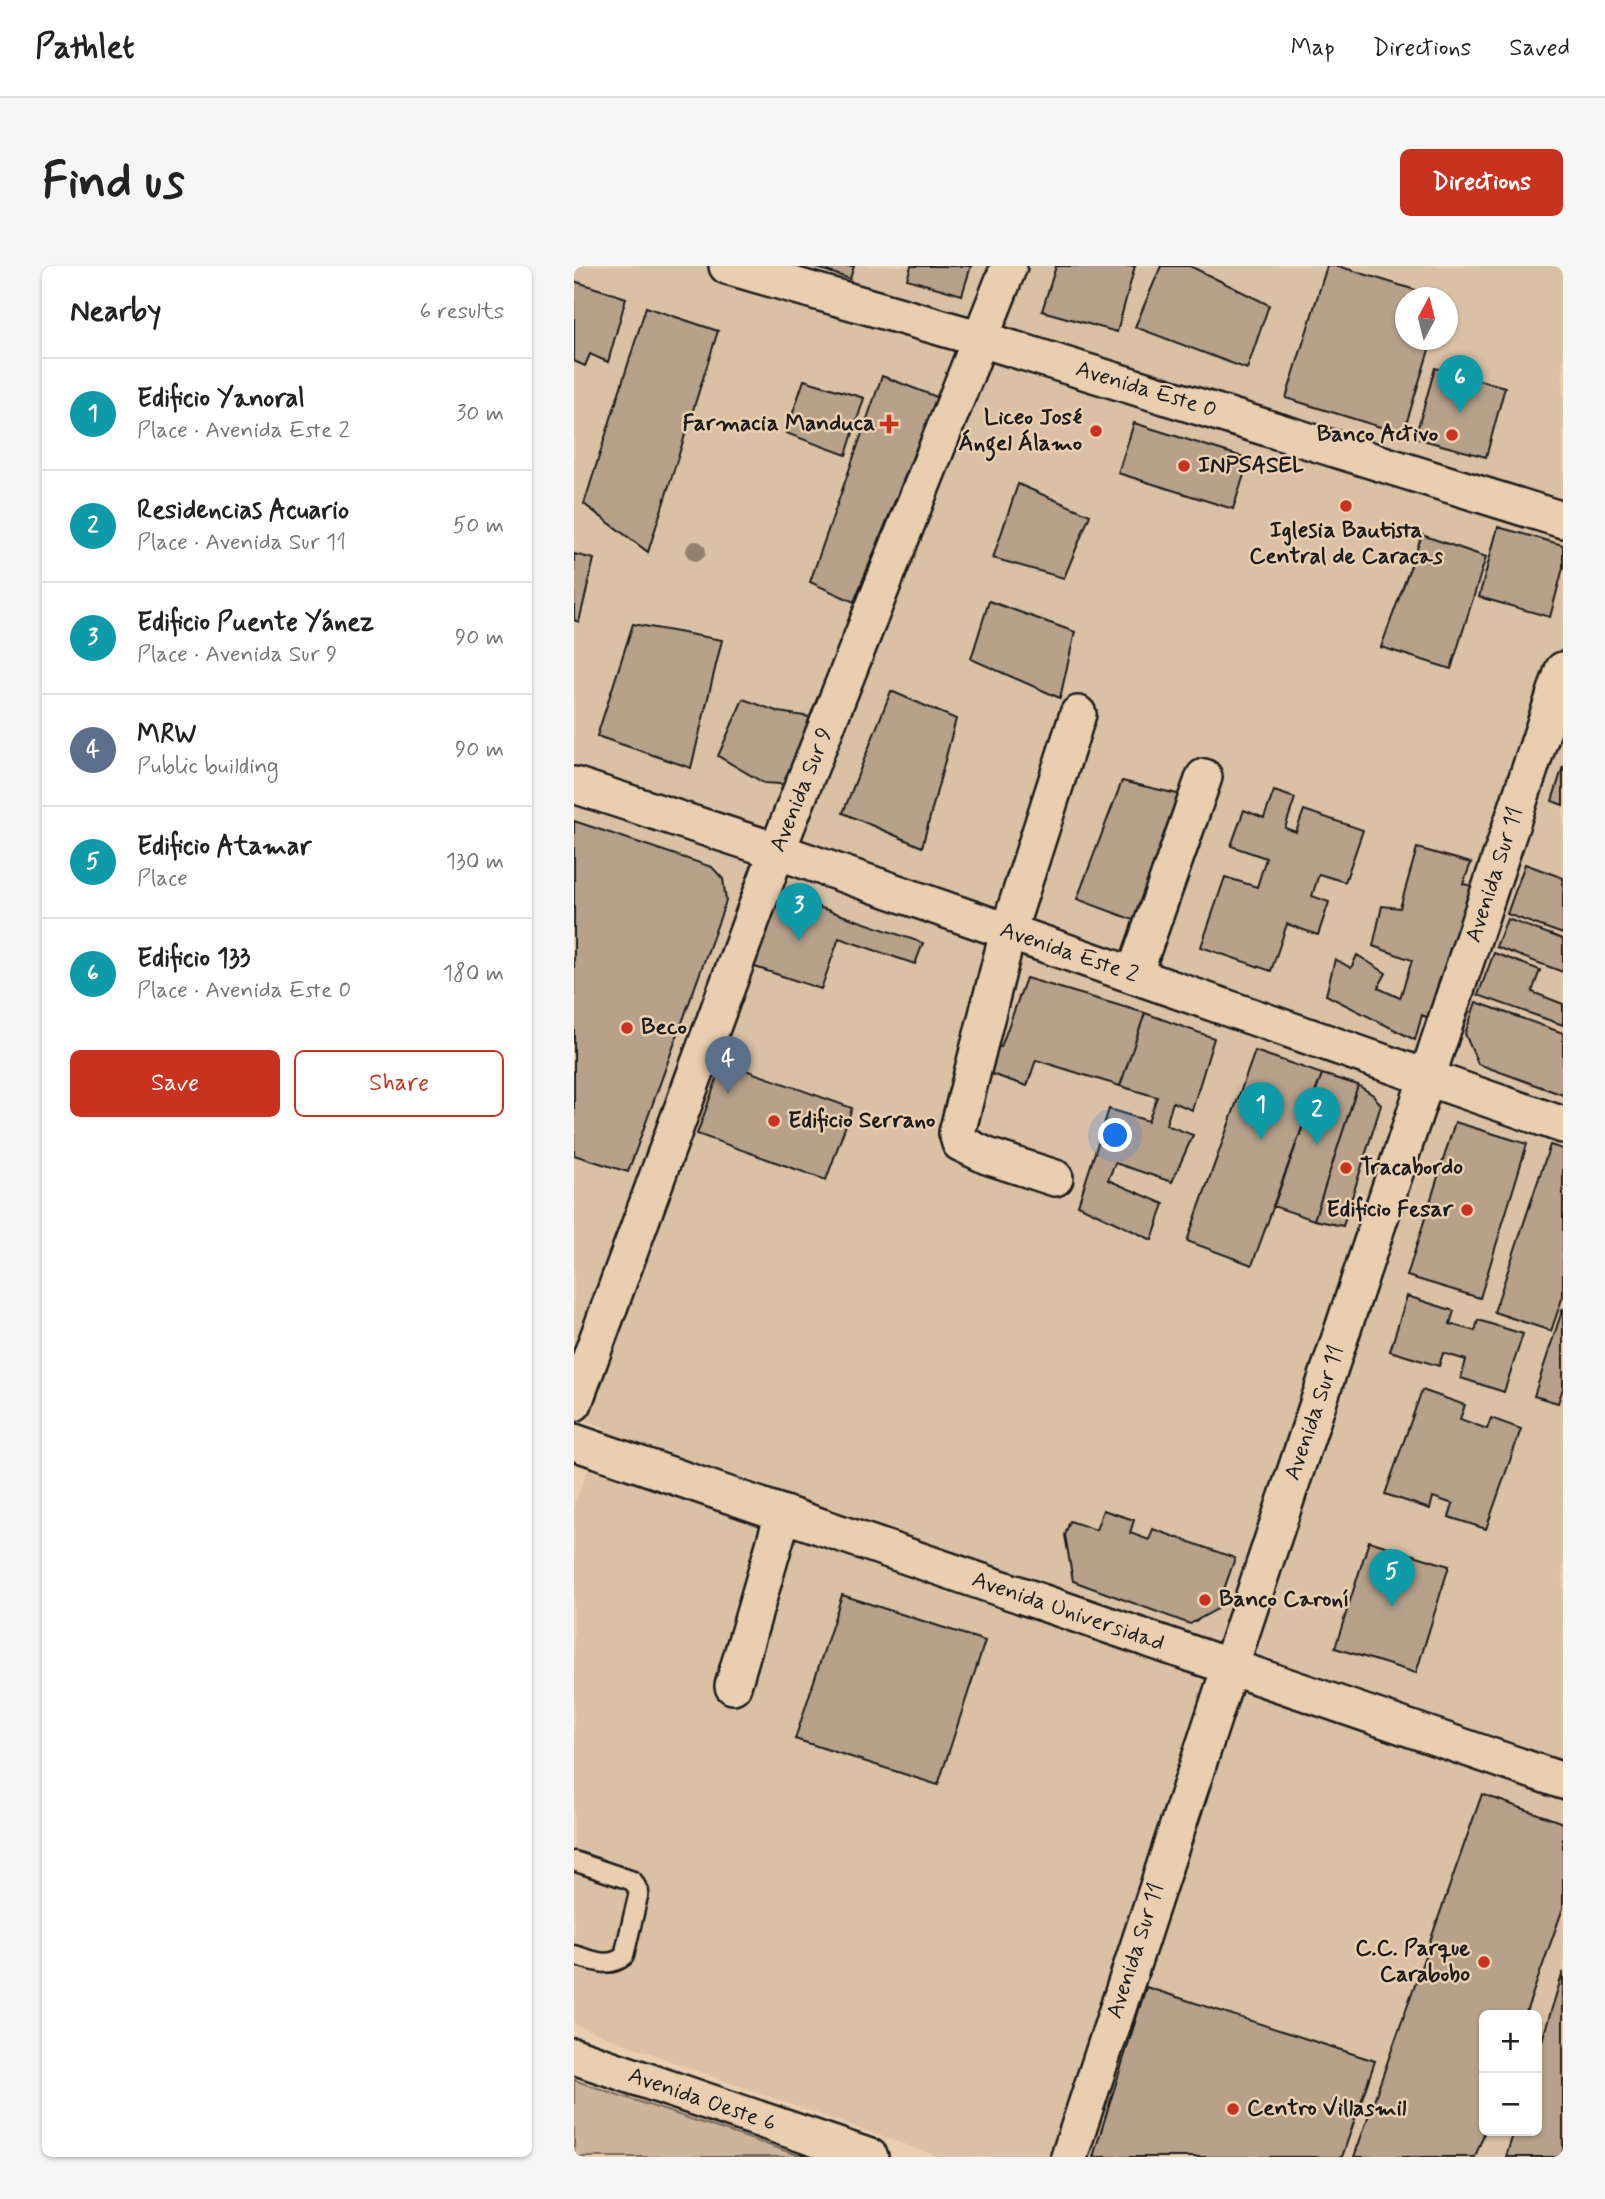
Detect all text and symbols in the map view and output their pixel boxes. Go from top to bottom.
text: Pathlet [35,26,135,70]
text: Map [1291,33,1335,64]
text: Directions [1373,33,1471,64]
text: Saved [1509,33,1570,64]
button: Directions [1400,149,1563,216]
text: Find us [42,150,185,215]
north arrow [1395,287,1458,350]
text: Nearby [70,292,161,331]
text: 6 results [420,297,504,327]
street label: Avenida Este 0 [1072,354,1220,426]
pin: 6 [1437,355,1483,413]
text: Edificio Yanoral [137,382,305,416]
text: 1 [88,399,98,429]
text: 30 m [456,399,504,429]
place label: Liceo José Ángel Álamo [959,403,1083,462]
place label: Farmacia Manduca [683,409,875,439]
text: Place · Avenida Este 2 [137,416,350,446]
marker: Farmacia Manduca [881,416,897,432]
place label: Banco Activo [1317,420,1438,450]
marker: Liceo José Ángel Álamo [1088,423,1104,439]
marker: Banco Activo [1444,427,1460,443]
place label: INPSASEL [1198,451,1304,481]
marker: INPSASEL [1176,458,1192,474]
text: Residencias Acuario [137,494,349,528]
marker: Iglesia Bautista Central de Caracas [1338,498,1354,514]
text: 2 [87,511,99,541]
text: 50 m [453,511,504,541]
place label: Iglesia Bautista Central de Caracas [1249,516,1444,572]
text: Place · Avenida Sur 11 [137,528,346,558]
text: Edificio Puente Yánez [137,606,374,640]
text: 3 [88,623,98,653]
text: 90 m [455,623,504,653]
text: Place · Avenida Sur 9 [137,640,337,670]
text: MRW [137,718,196,752]
street label: Avenida Sur 9 [763,723,841,857]
text: 4 [86,735,100,765]
text: 90 m [455,735,504,765]
text: Public building [137,752,279,782]
street label: Avenida Sur 11 [1459,803,1531,947]
text: Edificio Atamar [137,830,312,864]
text: 5 [86,847,100,877]
text: 130 m [446,847,504,877]
text: Place [137,864,188,894]
pin: 3 [776,883,822,941]
street label: Avenida Este 2 [996,915,1142,991]
text: Edificio 133 [137,942,250,976]
text: 6 [87,959,99,989]
text: 180 m [443,959,504,989]
text: Place · Avenida Este 0 [137,976,351,1006]
place label: Beco [641,1013,687,1043]
marker: Beco [619,1020,635,1036]
pin: 4 [705,1036,751,1094]
button: Save [70,1050,280,1117]
button: Share [294,1050,504,1117]
pin: 1 [1238,1082,1284,1140]
pin: 2 [1294,1087,1340,1145]
place label: Edificio Serrano [788,1106,935,1136]
marker: Edificio Serrano [766,1113,782,1129]
your location [1098,1118,1132,1152]
place label: Tracabordo [1360,1153,1463,1183]
marker: Tracabordo [1338,1160,1354,1176]
place label: Edificio Fesar [1326,1195,1454,1225]
marker: Edificio Fesar [1459,1202,1475,1218]
street label: Avenida Sur 11 [1278,1342,1352,1484]
pin: 5 [1369,1549,1415,1607]
street label: Avenida Universidad [968,1565,1168,1659]
place label: Banco Caroní [1219,1585,1349,1615]
marker: Banco Caroní [1197,1592,1213,1608]
street label: Avenida Sur 11 [1100,1879,1172,2023]
place label: C.C. Parque Carabobo [1355,1934,1470,1990]
marker: C.C. Parque Carabobo [1476,1954,1492,1970]
map controls [1479,2010,1542,2136]
button: + [1479,2010,1542,2073]
street label: Avenida Oeste 6 [624,2061,780,2139]
button: − [1479,2073,1542,2136]
place label: Centro Villasmil [1247,2094,1407,2124]
marker: Centro Villasmil [1225,2101,1241,2117]

